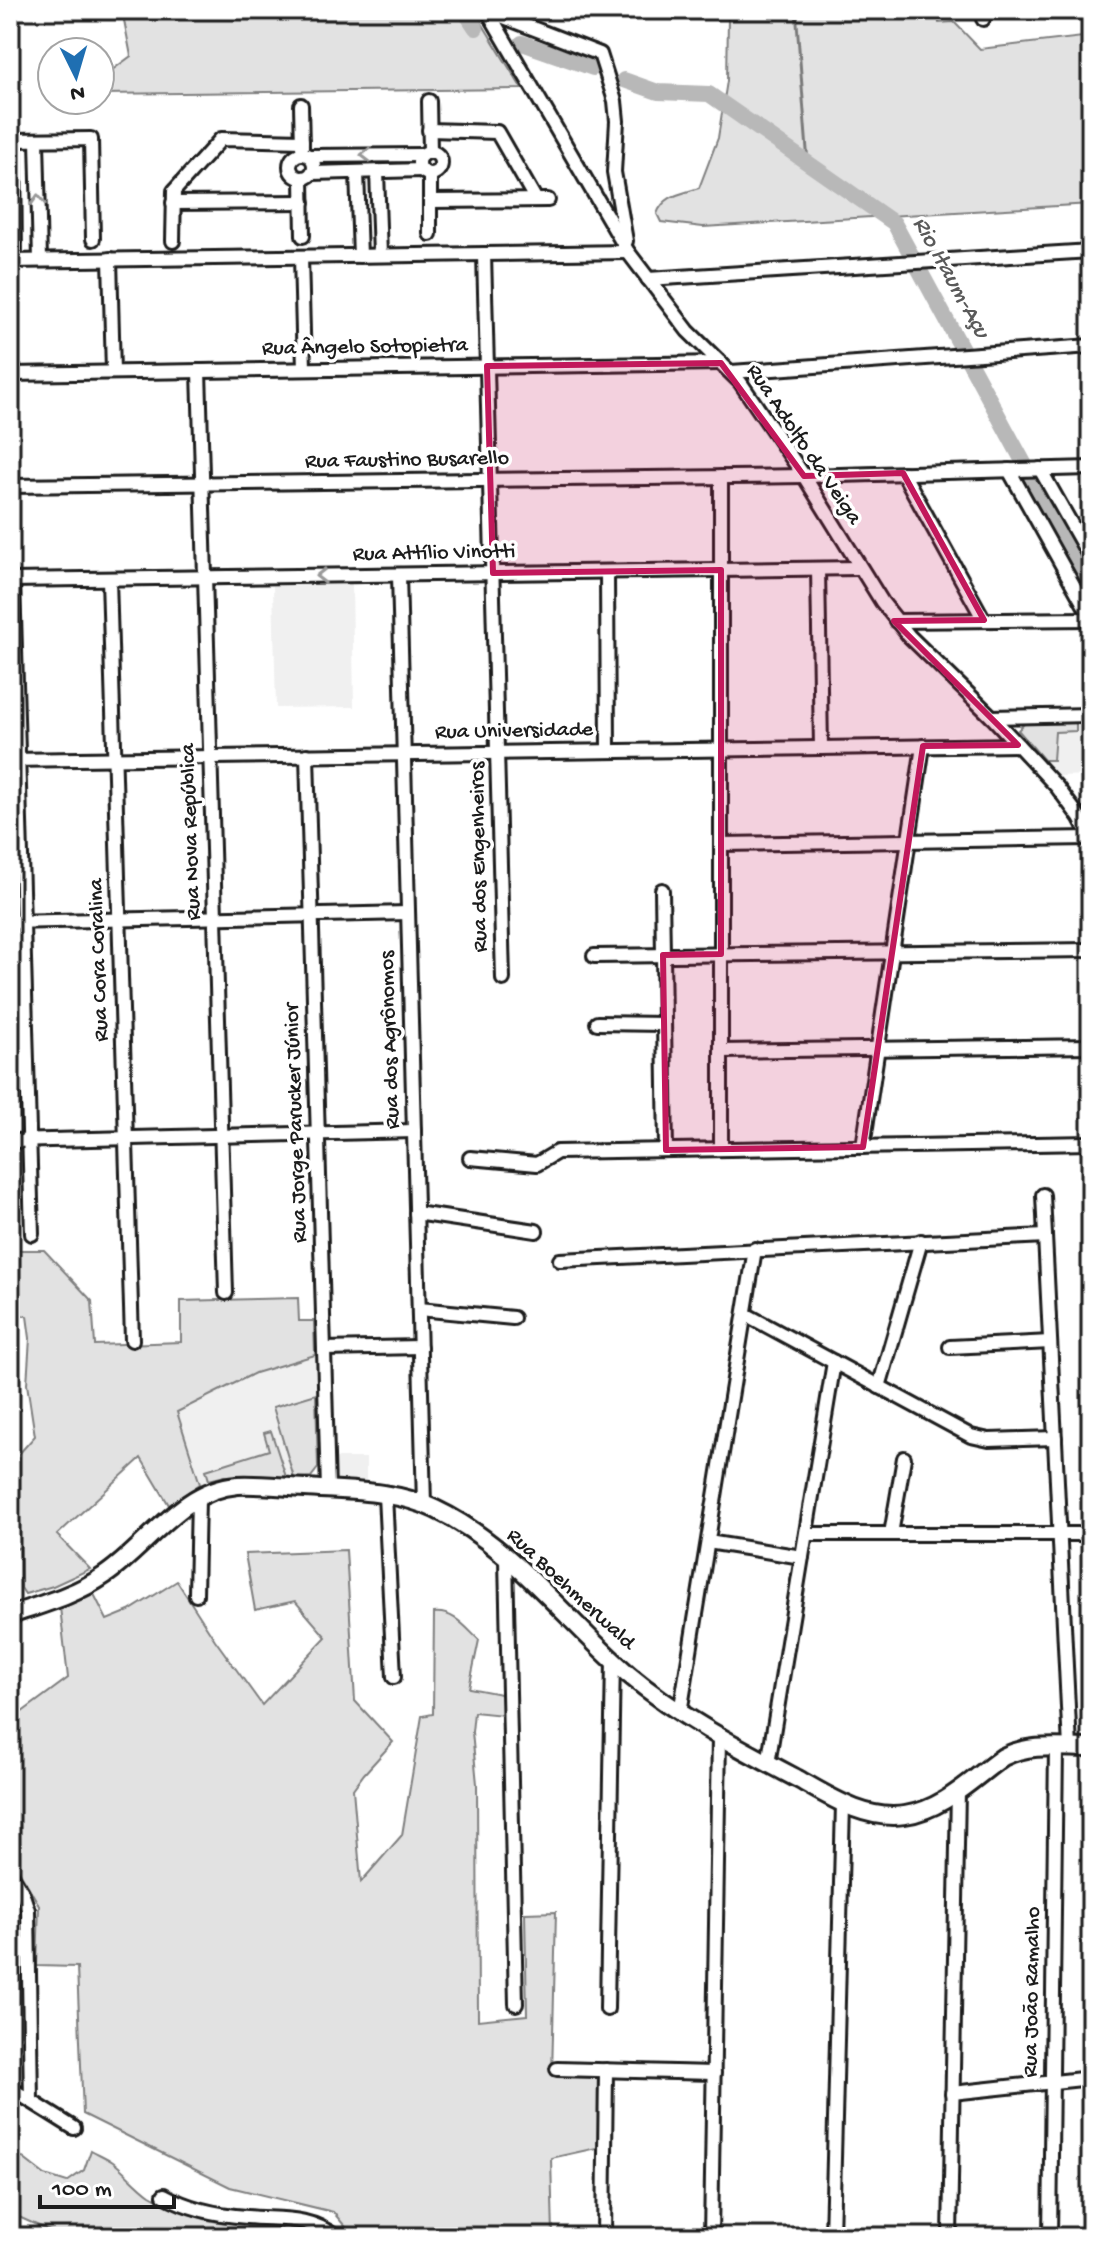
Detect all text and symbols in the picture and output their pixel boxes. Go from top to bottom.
north arrow [36,36,116,116]
text: N [69,78,86,106]
one-way arrow [359,147,372,164]
one-way arrow [30,193,47,206]
water label: Rio Itaum-Açu [905,212,996,345]
street label: Rua Ângelo Sotopietra [262,333,469,363]
street label: Rua Adolfo da Veiga [740,360,867,531]
street label: Rua Faustino Busarello [305,446,509,476]
street label: Rua Attílio Vinotti [352,540,516,568]
one-way arrow [314,567,327,585]
street label: Rua Universidade [435,718,594,746]
street label: Rua Nova República [176,742,208,921]
street label: Rua dos Engenheiros [465,761,495,953]
street label: Rua Cora Coralina [84,877,116,1042]
street label: Rua dos Agrônomos [375,949,407,1130]
street label: Rua Jorge Parucker Júnior [280,1001,314,1243]
street label: Rua Boehmerwald [500,1524,641,1658]
street label: Rua João Ramalho [1019,1906,1047,2078]
scale bar [40,2159,174,2209]
text: 100 m [51,2176,112,2205]

